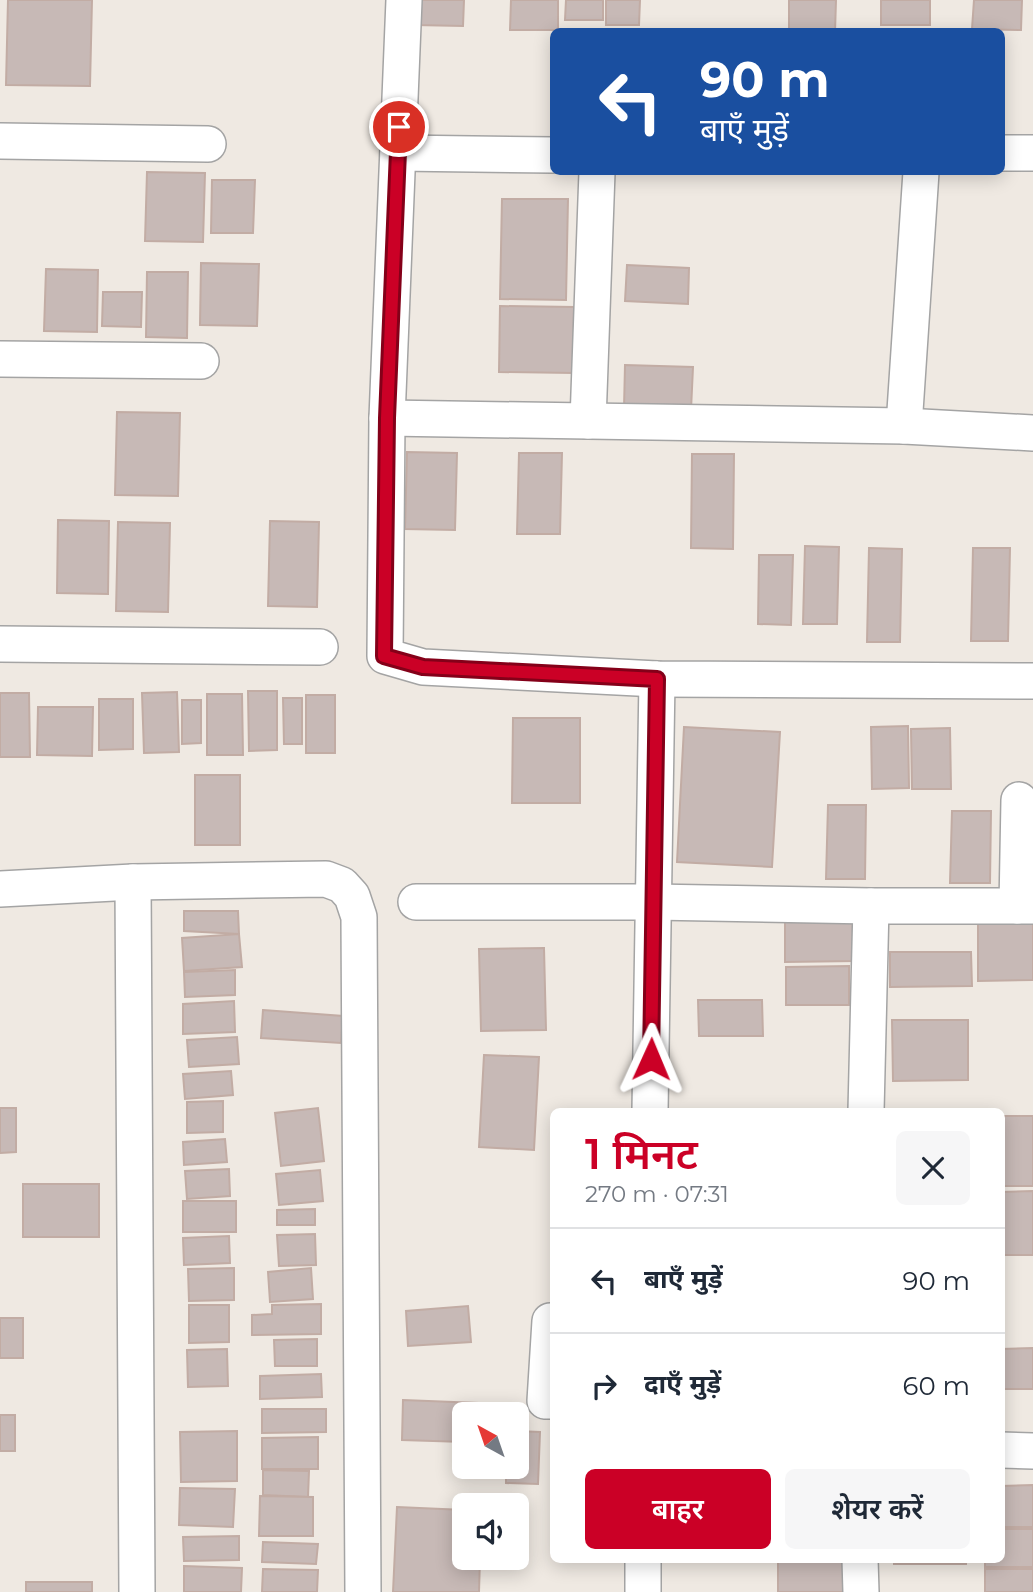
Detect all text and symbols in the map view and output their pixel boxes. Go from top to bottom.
text: 90 m [700,50,830,109]
icon: left [585,56,676,147]
pin [369,97,429,157]
icon: arrive [380,108,418,146]
text: बाएँ मुड़ें [700,110,789,149]
position arrow [614,1022,688,1096]
text: 1 मिनट [585,1128,698,1180]
button: close [896,1131,970,1205]
text: 270 m · 07:31 [585,1180,729,1208]
icon: left [585,1262,623,1300]
text: बाएँ मुड़ें [644,1263,723,1295]
text: 90 m [903,1265,970,1297]
icon: right [585,1367,623,1405]
text: दाएँ मुड़ें [644,1368,721,1400]
text: 60 m [903,1370,970,1402]
north arrow [452,1402,528,1479]
map controls [452,1402,529,1570]
button: बाहर [585,1469,771,1549]
button: शेयर करें [785,1469,970,1549]
button: sound [452,1493,529,1570]

